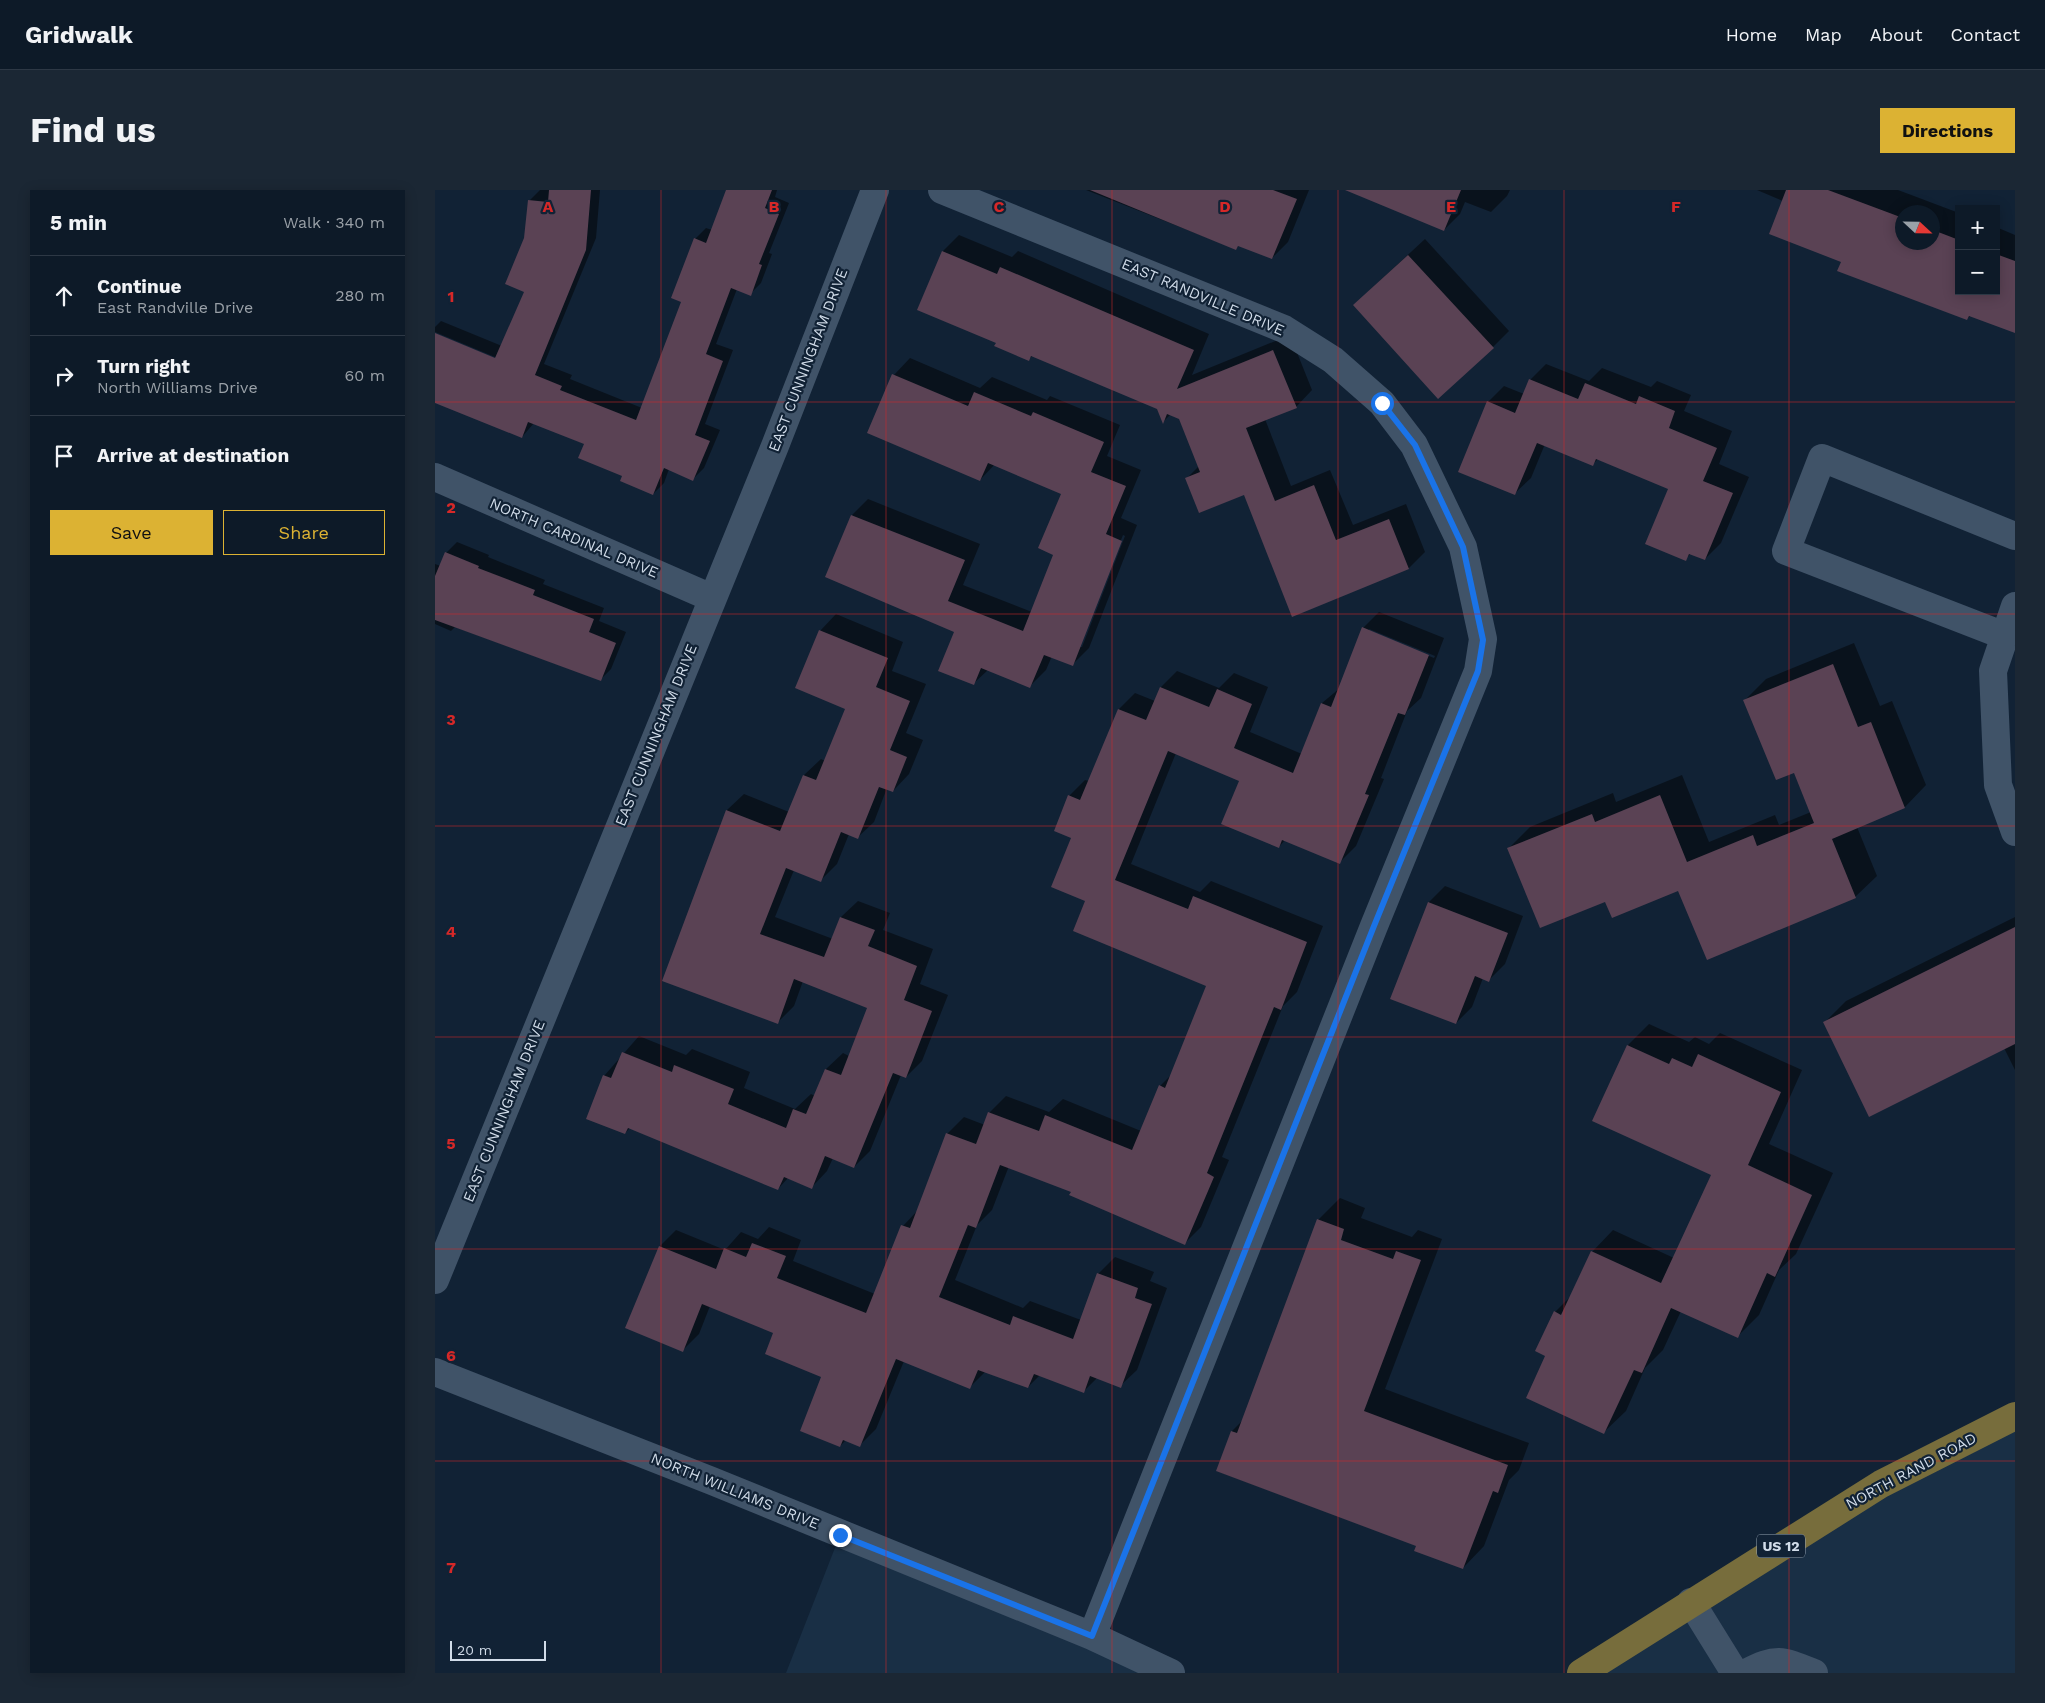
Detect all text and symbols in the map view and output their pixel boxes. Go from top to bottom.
text: Gridwalk [25,21,133,49]
text: Home [1726,24,1777,45]
text: Map [1805,24,1842,45]
text: About [1870,24,1922,45]
text: Contact [1950,24,2020,45]
button: Directions [1880,108,2015,153]
text: Find us [30,109,156,151]
text: A [543,197,554,216]
text: B [769,197,780,216]
text: C [994,197,1005,216]
text: D [1219,197,1231,216]
text: E [1446,197,1456,216]
text: F [1671,197,1681,216]
north arrow [1895,205,1940,250]
map controls [1955,205,2000,295]
button: + [1955,205,2000,250]
text: 5 min [50,210,107,235]
text: Walk · 340 m [283,213,385,232]
button: − [1955,250,2000,295]
street label: EAST RANDVILLE DRIVE [1119,255,1287,339]
street label: EAST CUNNINGHAM DRIVE [765,266,851,454]
text: Continue [97,275,181,298]
icon: ahead [50,282,78,310]
text: 280 m [335,286,385,305]
text: 1 [448,287,454,306]
text: East Randville Drive [97,298,253,317]
text: Turn right [97,355,190,378]
icon: right [50,362,78,390]
text: 60 m [345,366,385,385]
text: North Williams Drive [97,378,258,397]
route start [1371,392,1394,415]
icon: arrive [50,442,78,470]
text: Arrive at destination [97,444,289,467]
street label: NORTH CARDINAL DRIVE [487,494,661,582]
text: 2 [446,498,456,517]
button: Save [50,510,213,555]
button: Share [223,510,385,555]
street label: EAST CUNNINGHAM DRIVE [611,641,701,829]
text: 3 [446,710,456,729]
text: 4 [446,922,456,941]
street label: EAST CUNNINGHAM DRIVE [459,1017,549,1205]
text: 5 [446,1134,456,1153]
text: 6 [446,1346,456,1365]
street label: NORTH RAND ROAD [1843,1429,1979,1513]
street label: NORTH WILLIAMS DRIVE [648,1449,822,1533]
route end [829,1524,852,1547]
road number: US 12 [1757,1534,1805,1558]
text: 7 [446,1558,456,1577]
scale bar [450,1638,546,1661]
text: 20 m [457,1642,492,1658]

